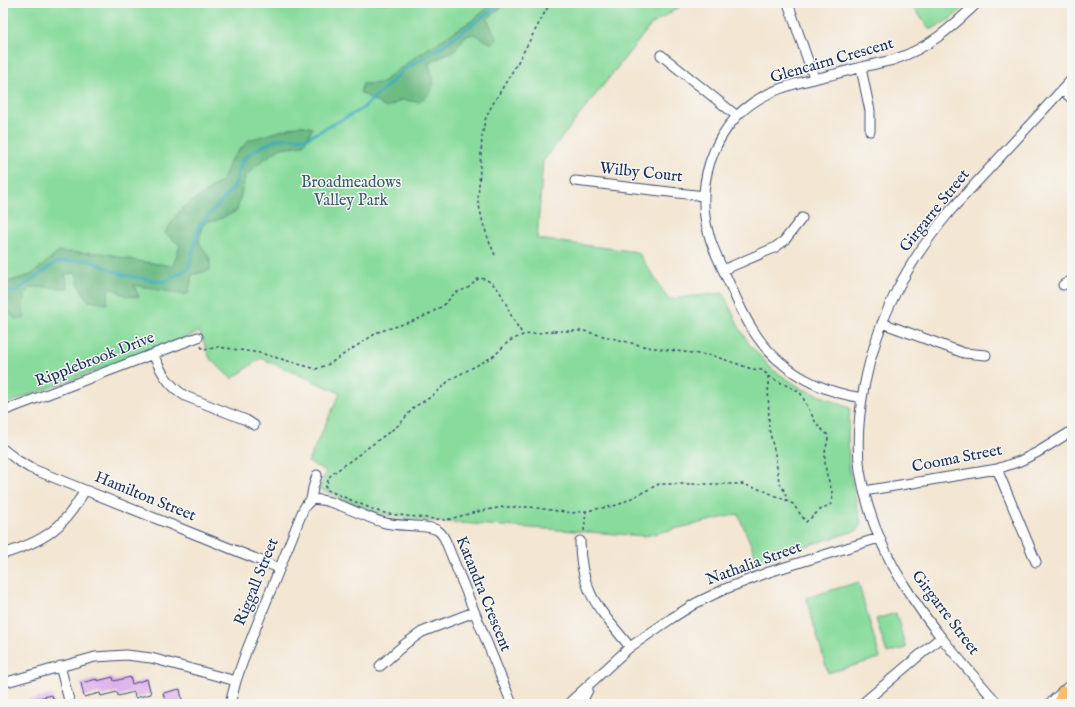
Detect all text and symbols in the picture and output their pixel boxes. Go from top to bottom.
street label: Glencairn Crescent [768,34,896,88]
street label: Wilby Court [599,159,684,187]
street label: Girgarre Street [896,165,975,256]
park label: Broadmeadows Valley Park [301,173,401,211]
street label: Ripplebrook Drive [33,328,157,392]
street label: Cooma Street [910,440,1004,478]
street label: Hamilton Street [91,468,199,527]
street label: Katandra Crescent [451,533,515,655]
street label: Riggall Street [230,535,284,629]
street label: Nathalia Street [704,537,805,591]
street label: Girgarre Street [907,567,984,660]

